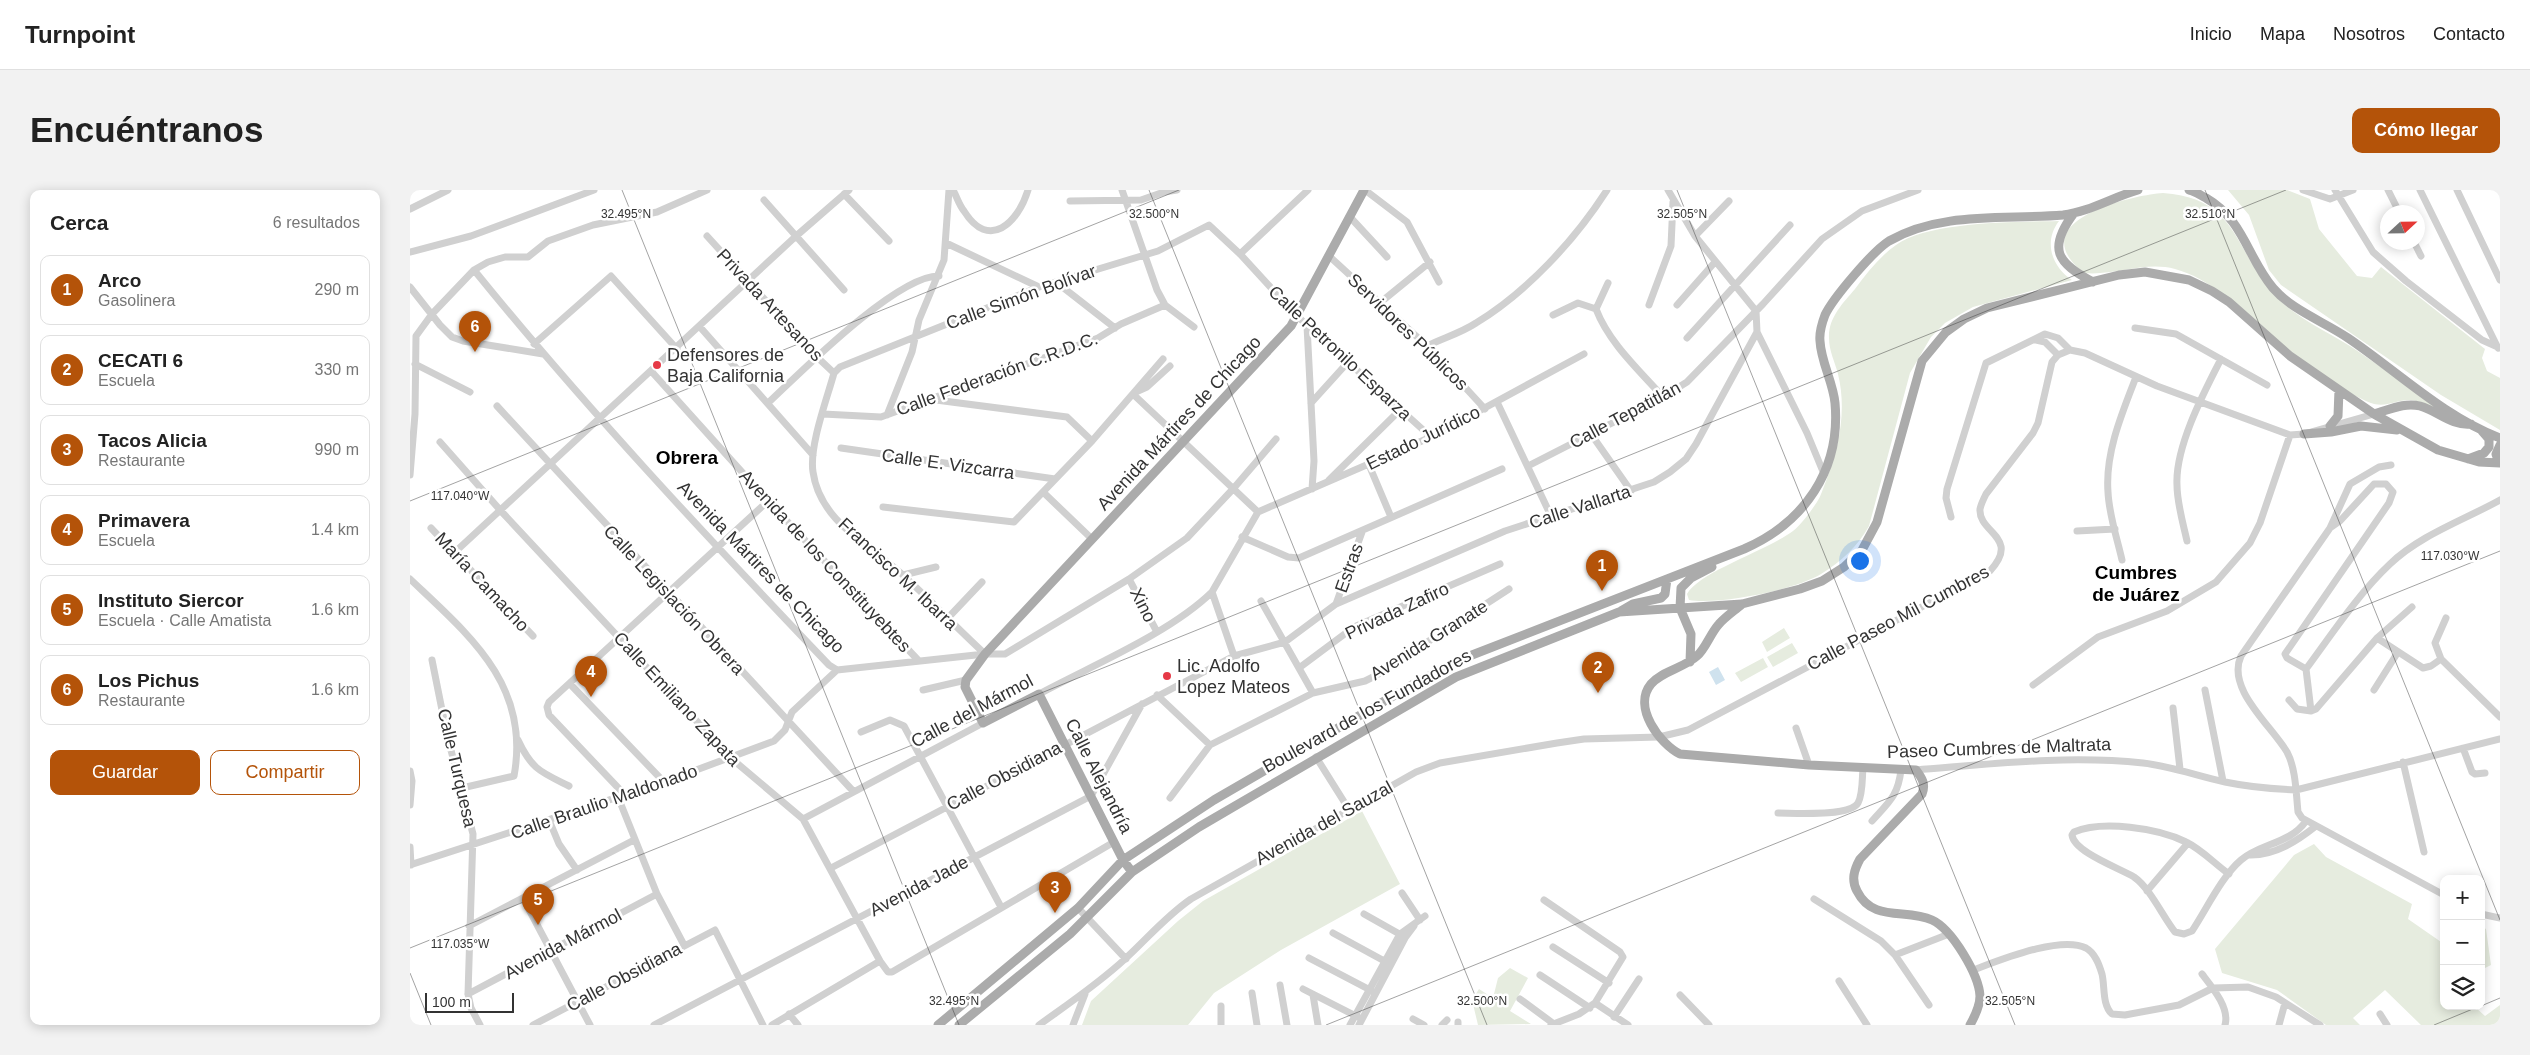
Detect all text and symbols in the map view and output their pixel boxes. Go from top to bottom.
text: Turnpoint [25,21,135,48]
text: Inicio [2190,24,2232,44]
text: Mapa [2260,24,2305,44]
text: Nosotros [2333,24,2405,44]
text: Contacto [2433,24,2505,44]
button: Cómo llegar [2352,108,2500,153]
text: Encuéntranos [30,110,263,149]
north arrow [2380,205,2425,250]
text: 32.495°N [601,207,651,221]
text: 32.500°N [1129,207,1179,221]
text: 32.505°N [1657,207,1707,221]
text: 32.510°N [2185,207,2235,221]
text: Cerca [50,211,108,234]
text: 6 resultados [273,214,360,231]
street label: Privada Artesanos [713,245,827,365]
street label: Calle Simón Bolívar [943,261,1099,333]
text: Arco [98,270,141,291]
street label: Servidores Públicos [1344,270,1472,394]
text: 1 [63,281,71,298]
text: 290 m [315,281,359,298]
street label: Calle Petronilo Esparza [1264,282,1416,425]
text: Gasolinera [98,292,175,309]
pin: 6 [459,311,491,352]
street label: Calle Federación C.R.D.C. [893,328,1101,420]
street label: Avenida Mártires de Chicago [1093,332,1265,514]
place label: Defensores de Baja California [667,345,785,386]
text: CECATI 6 [98,350,183,371]
marker: Defensores de Baja California [651,359,663,371]
text: 2 [63,361,71,378]
text: 330 m [315,361,359,378]
text: Escuela [98,372,155,389]
street label: Calle Tepatitlán [1566,377,1684,453]
street label: Estado Jurídico [1363,402,1483,474]
text: Tacos Alicia [98,430,207,451]
text: 3 [63,441,71,458]
text: 990 m [315,441,359,458]
street label: Calle E. Vizcarra [880,445,1017,483]
district label: Obrera [656,447,719,468]
text: Restaurante [98,452,185,469]
street label: Avenida de los Constituyebtes [735,466,915,656]
street label: Avenida Mártires de Chicago [674,477,848,657]
street label: Calle Vallarta [1527,481,1634,533]
text: 117.040°W [431,489,490,503]
text: Primavera [98,510,190,531]
street label: Francisco M. Ibarra [834,514,962,635]
text: 4 [63,521,71,538]
text: 1.4 km [311,521,359,538]
street label: Calle Legislación Obrera [599,521,749,680]
street label: María Camacho [431,528,533,636]
text: Escuela [98,532,155,549]
street label: Estras [1331,541,1367,595]
your location [1847,548,1873,574]
text: 117.030°W [2421,549,2480,563]
pin: 1 [1586,550,1618,591]
street label: Calle Paseo Mil Cumbres [1804,562,1992,674]
district label: Cumbres de Juárez [2092,562,2180,605]
street label: Privada Zafiro [1342,578,1452,644]
street label: Xino [1126,584,1160,626]
text: Instituto Siercor [98,590,244,611]
street label: Avenida Granate [1367,596,1491,684]
text: 5 [63,601,71,618]
text: 1.6 km [311,601,359,618]
text: Escuela · Calle Amatista [98,612,271,629]
street label: Calle Emiliano Zapata [610,628,745,771]
street label: Boulevard de los Fundadores [1259,645,1475,777]
pin: 2 [1582,652,1614,693]
pin: 4 [575,656,607,697]
place label: Lic. Adolfo Lopez Mateos [1177,656,1290,697]
text: Los Pichus [98,670,199,691]
street label: Calle del Mármol [908,670,1036,752]
marker: Lic. Adolfo Lopez Mateos [1161,670,1173,682]
text: 6 [63,681,71,698]
text: 1.6 km [311,681,359,698]
text: Restaurante [98,692,185,709]
street label: Calle Turquesa [434,707,481,830]
street label: Calle Alejandría [1061,715,1137,838]
street label: Paseo Cumbres de Maltrata [1887,734,2112,762]
street label: Calle Obsidiana [943,737,1066,815]
button: Guardar [50,750,200,795]
button: Compartir [210,750,360,795]
street label: Calle Braulio Maldonado [508,761,700,843]
street label: Avenida del Sauzal [1252,777,1396,869]
street label: Avenida Jade [866,852,972,920]
pin: 3 [1039,872,1071,913]
map controls [2440,875,2485,1010]
button: + [2440,875,2485,920]
pin: 5 [522,884,554,925]
street label: Avenida Mármol [501,905,625,983]
button: − [2440,920,2485,965]
text: 117.035°W [431,937,490,951]
street label: Calle Obsidiana [563,938,686,1016]
button: layers [2440,965,2485,1010]
scale bar [425,990,514,1013]
text: 100 m [432,994,471,1010]
text: 32.495°N [929,994,979,1008]
text: 32.500°N [1457,994,1507,1008]
text: 32.505°N [1985,994,2035,1008]

